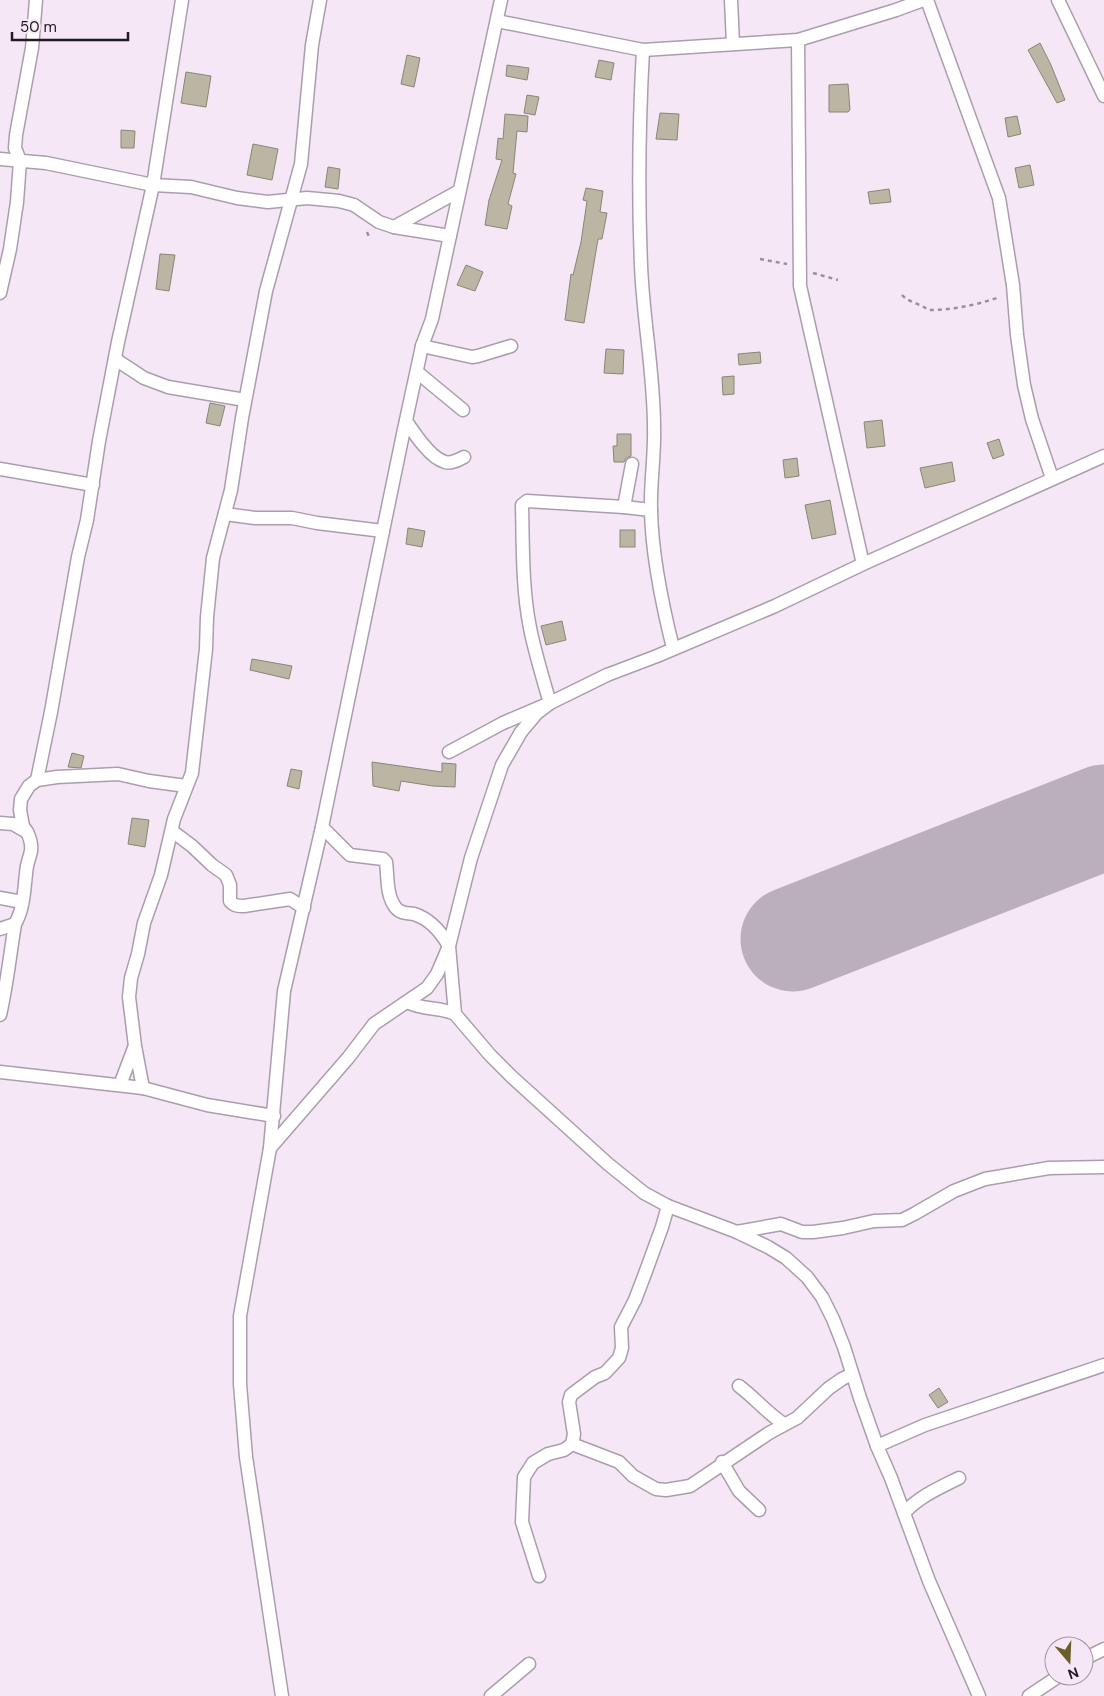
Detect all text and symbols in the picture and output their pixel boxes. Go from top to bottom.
scale bar [12,10,129,42]
text: 50 m [20,17,57,37]
north arrow [1044,1636,1094,1686]
text: N [1065,1663,1081,1683]

